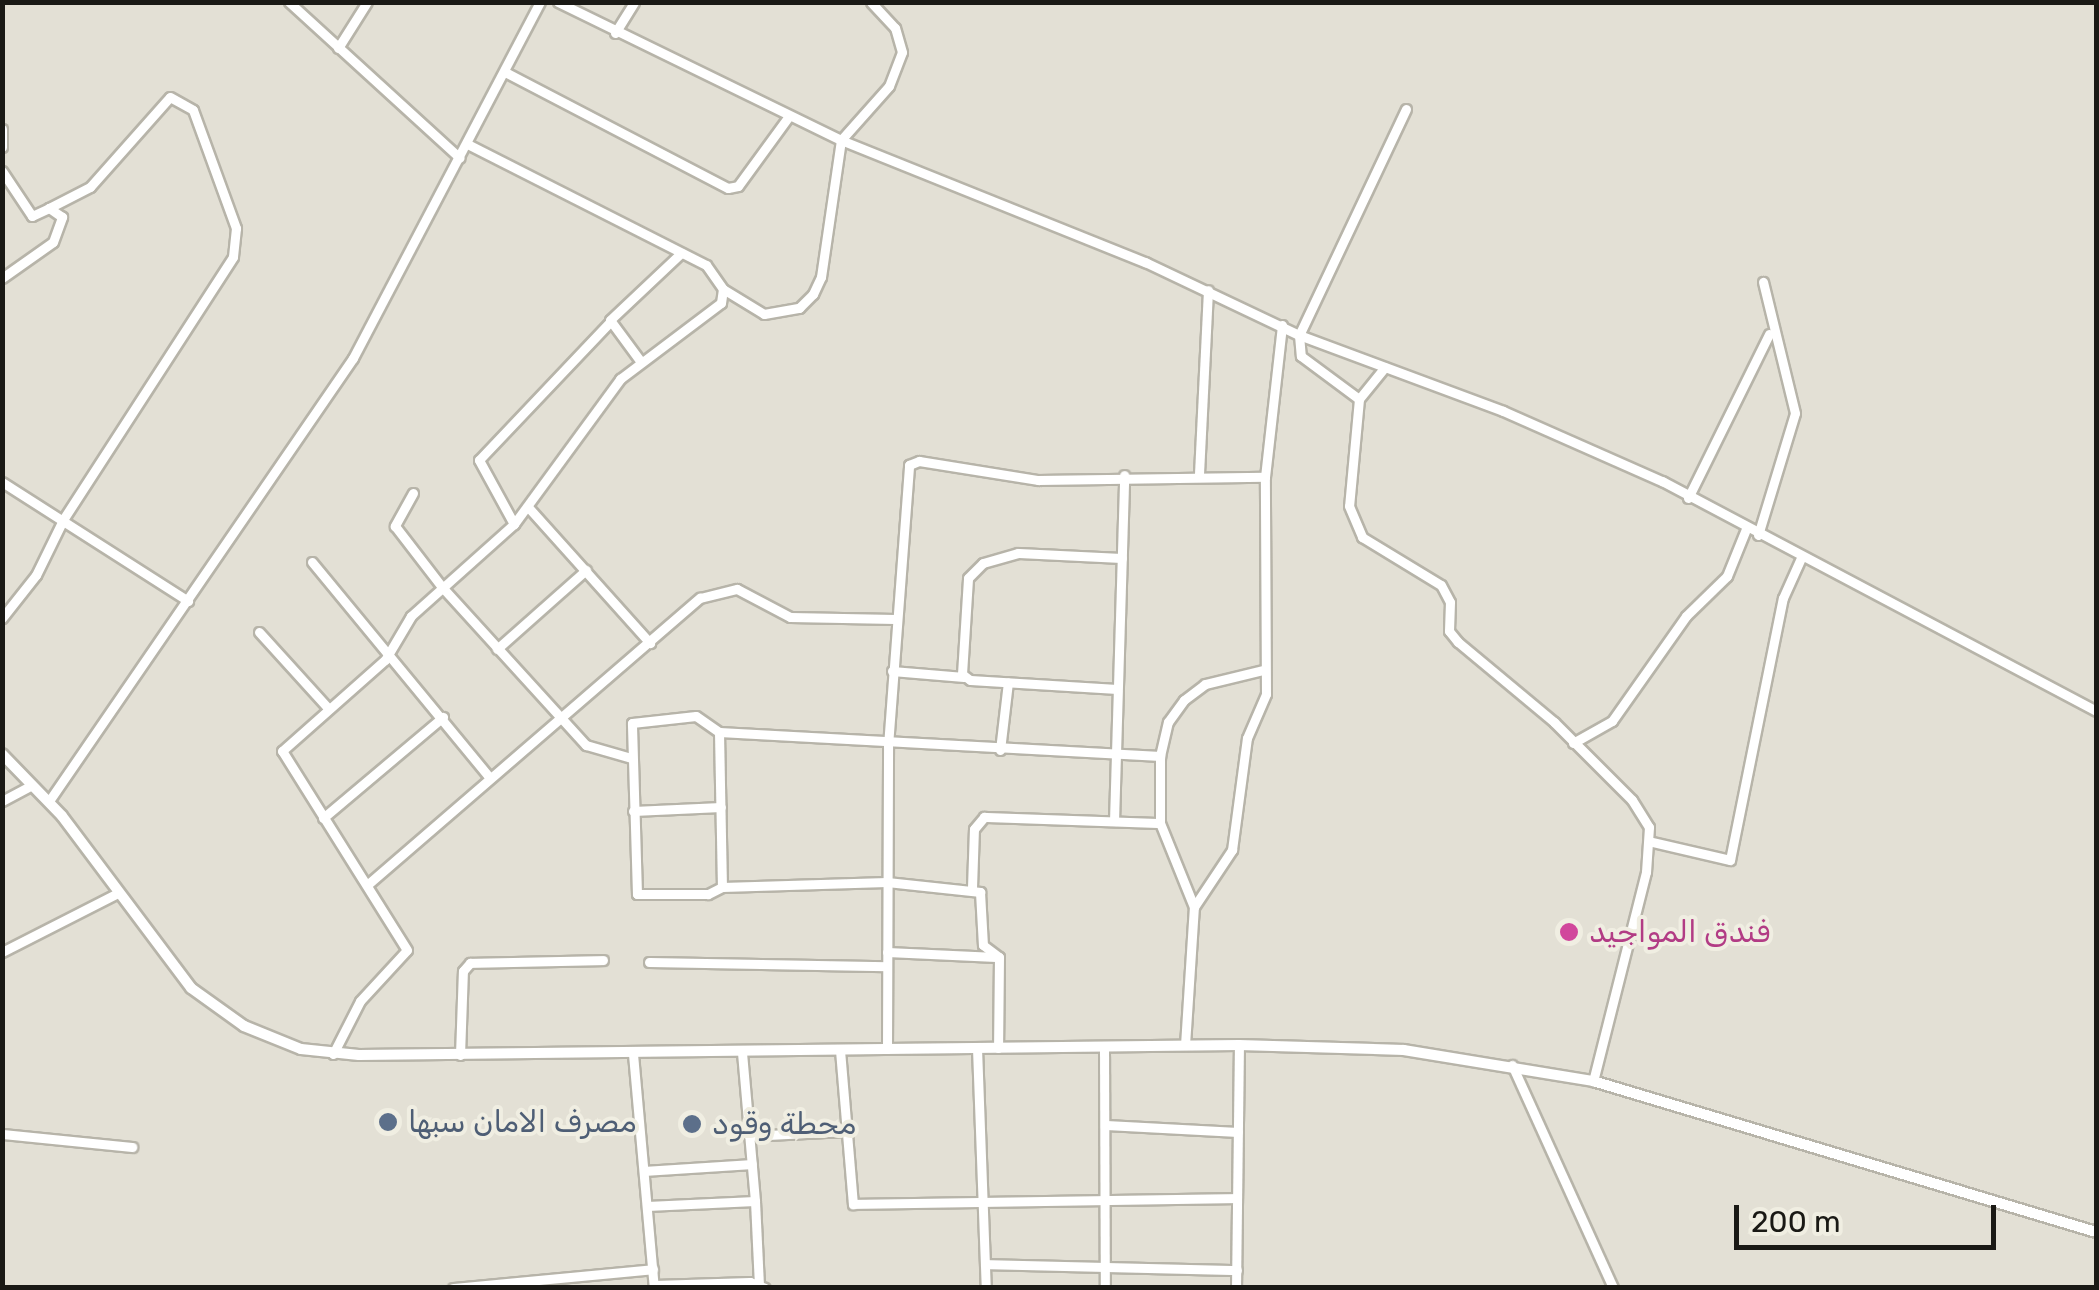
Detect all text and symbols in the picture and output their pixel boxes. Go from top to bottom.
place label: فندق المواجيد [1589,914,1770,950]
marker: فندق المواجيد [1558,921,1580,943]
place label: مصرف الامان سبها [408,1104,637,1140]
place label: محطة وقود [712,1106,856,1142]
marker: مصرف الامان سبها [377,1111,399,1133]
marker: محطة وقود [681,1113,703,1135]
scale bar [1739,1185,2002,1247]
text: 200 m [1751,1204,1841,1240]

